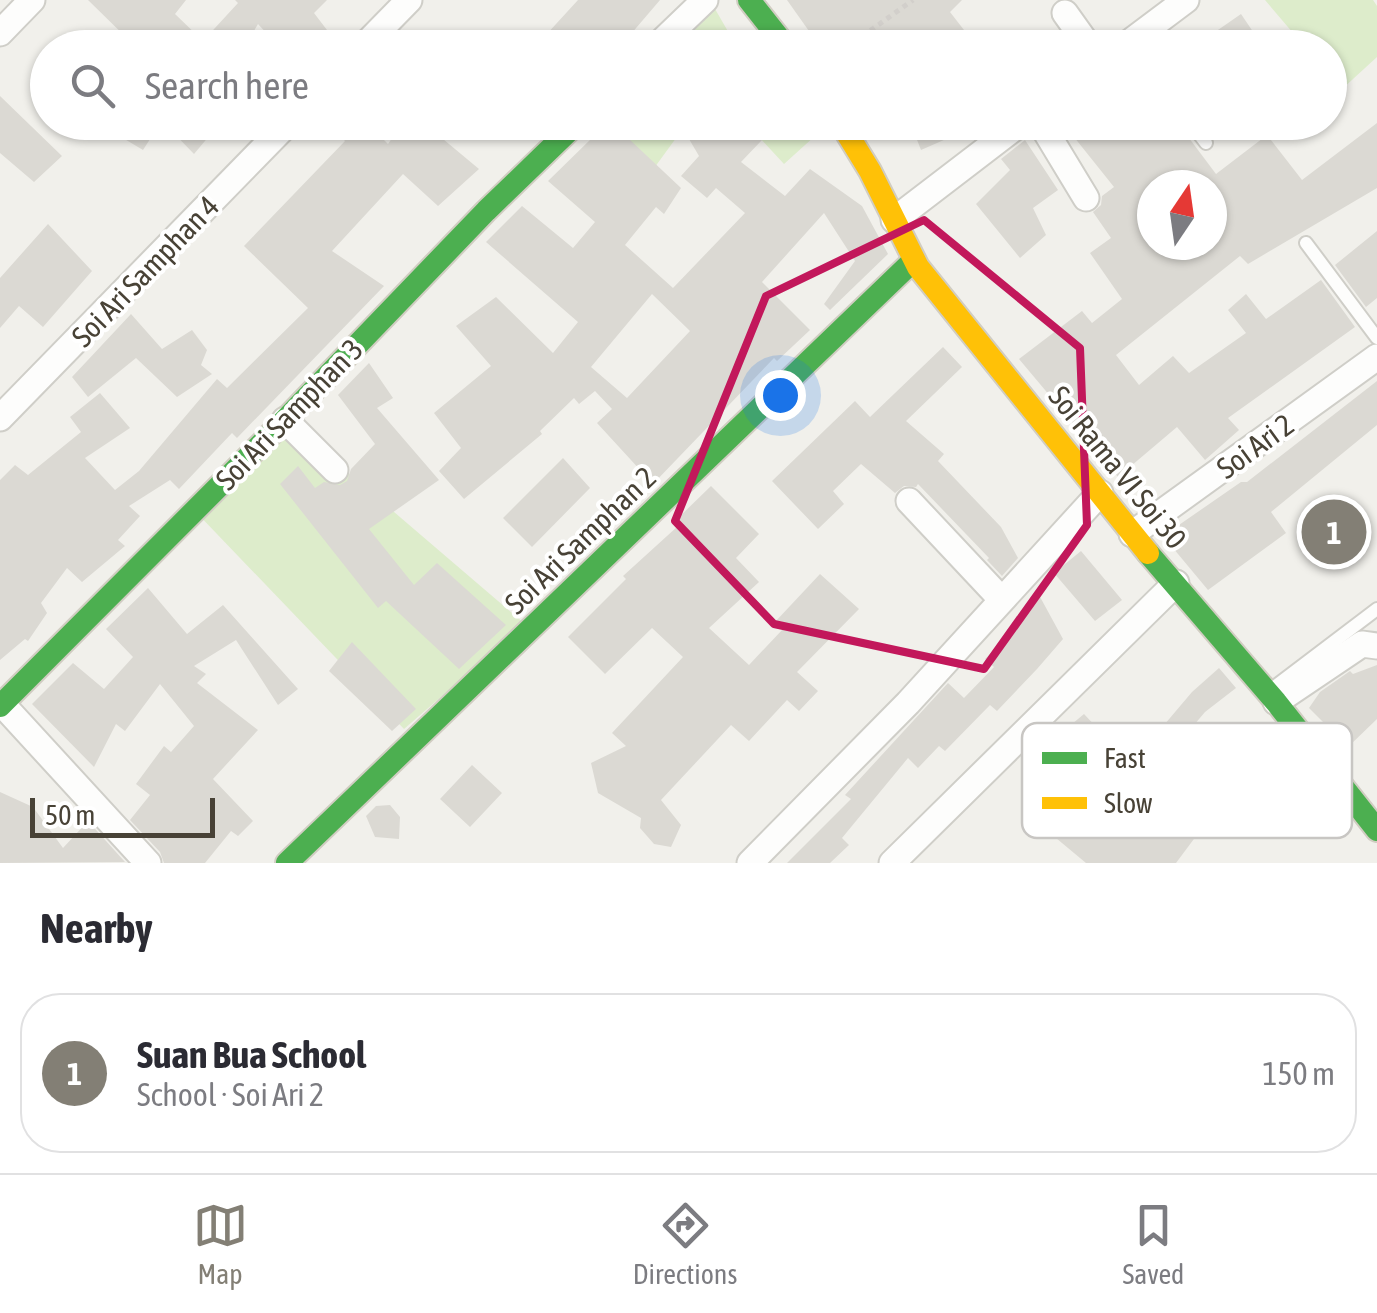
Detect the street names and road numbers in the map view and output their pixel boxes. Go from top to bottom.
street label: Soi Ari Samphan 4 [65,189,225,353]
street label: Soi Ari Samphan 3 [209,332,369,496]
street label: Soi Rama VI Soi 30 [1042,379,1194,555]
street label: Soi Ari 2 [1210,407,1300,485]
street label: Soi Ari Samphan 2 [498,460,662,620]

